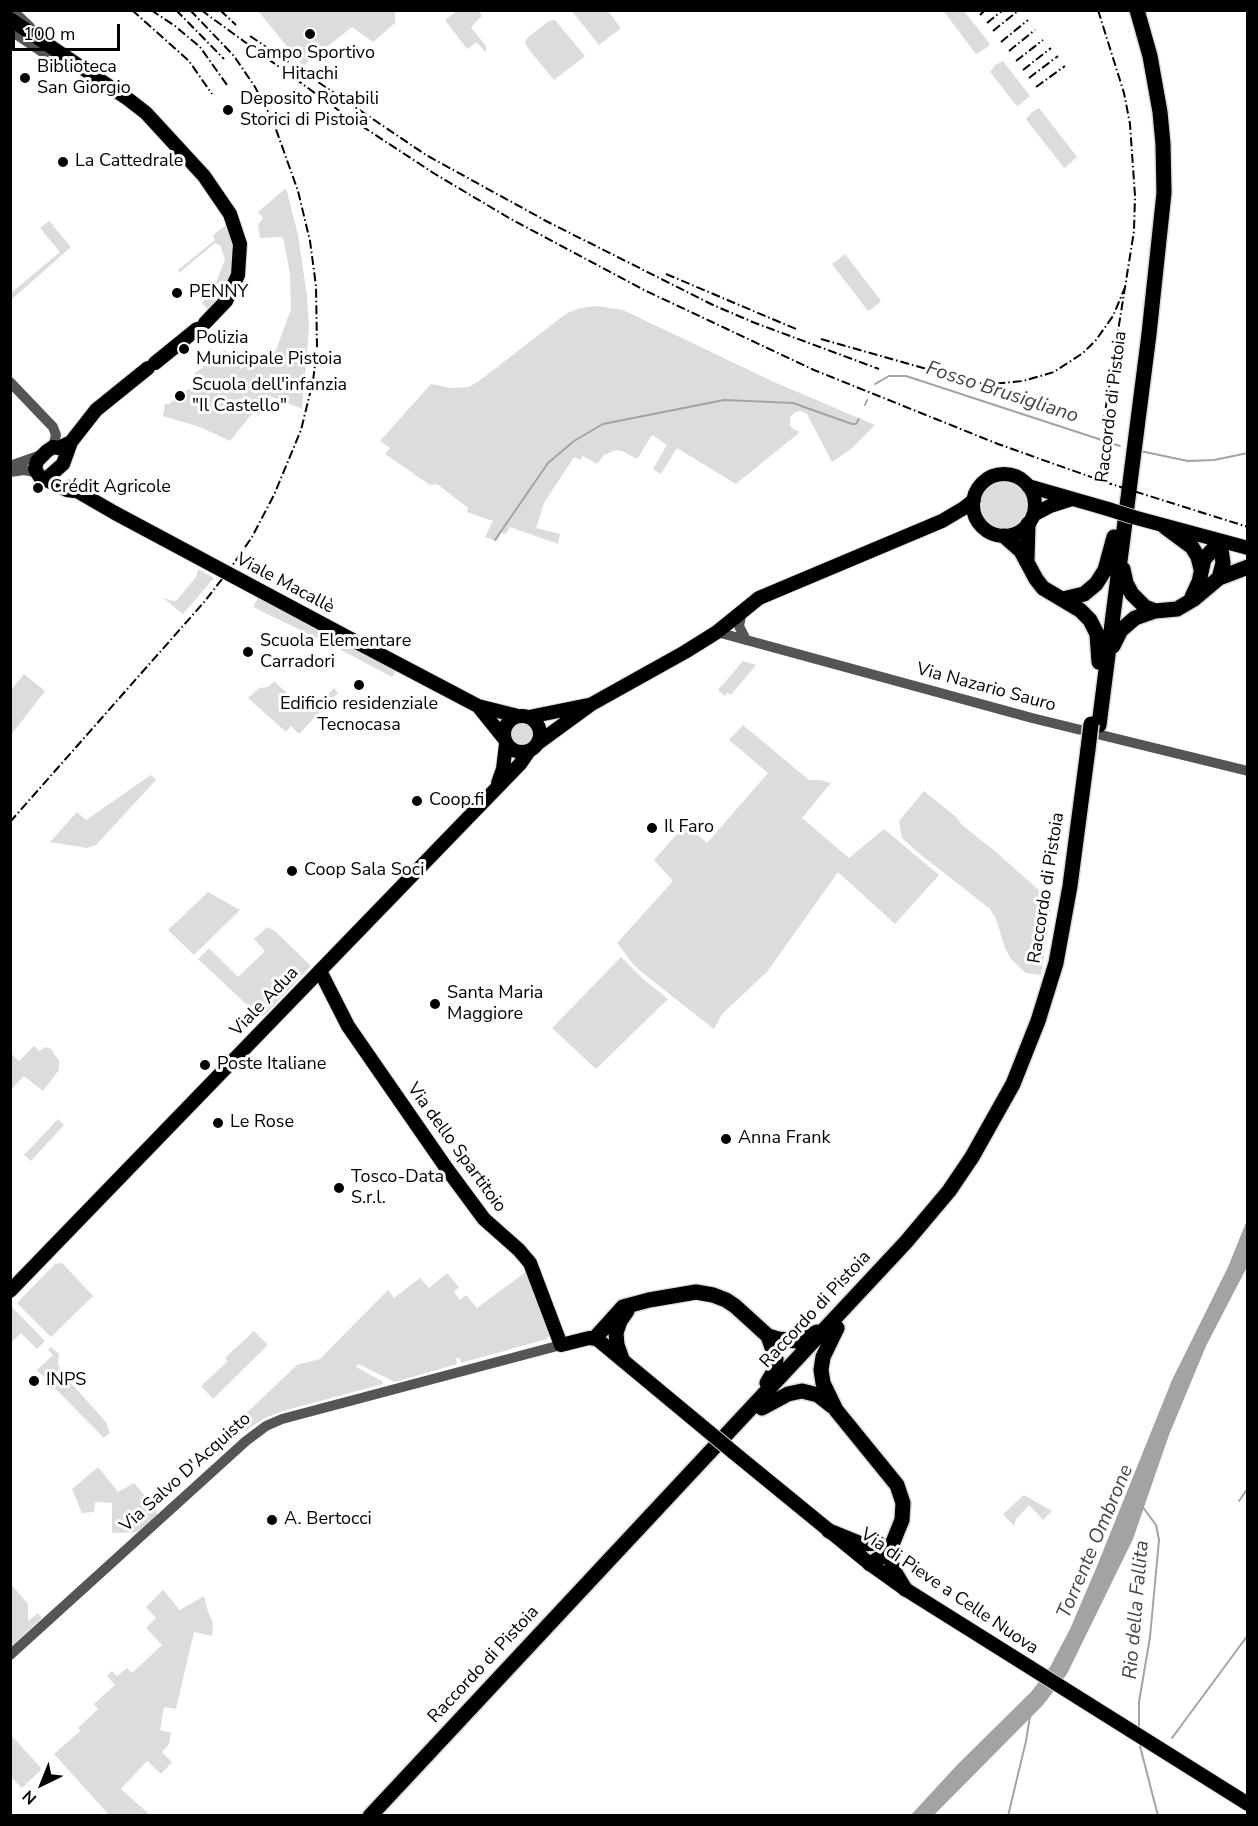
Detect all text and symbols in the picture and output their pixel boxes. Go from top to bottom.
scale bar [15,12,123,50]
text: 100 m [23,22,75,46]
marker: Campo Sportivo Hitachi [303,27,317,41]
place label: Campo Sportivo Hitachi [245,43,375,86]
place label: Biblioteca San Giorgio [37,57,131,100]
marker: Biblioteca San Giorgio [18,71,32,85]
place label: Deposito Rotabili Storici di Pistoia [240,89,379,132]
marker: Deposito Rotabili Storici di Pistoia [221,103,235,117]
place label: La Cattedrale [75,151,183,173]
marker: La Cattedrale [56,155,70,169]
place label: PENNY [189,282,248,304]
marker: PENNY [170,286,184,300]
place label: Polizia Municipale Pistoia [196,328,342,370]
street label: Raccordo di Pistoia [1092,330,1132,484]
marker: Polizia Municipale Pistoia [177,342,191,356]
water label: Fosso Brusigliano [923,357,1081,429]
place label: Scuola dell'infanzia "Il Castello" [192,375,347,418]
marker: Scuola dell'infanzia "Il Castello" [173,389,187,403]
place label: Crédit Agricole [50,477,171,499]
marker: Crédit Agricole [31,481,45,495]
street label: Viale Macallè [232,549,338,619]
place label: Scuola Elementare Carradori [260,631,411,674]
marker: Scuola Elementare Carradori [241,645,255,659]
street label: Via Nazario Sauro [914,659,1058,717]
marker: Edificio residenziale Tecnocasa [352,678,366,692]
place label: Edificio residenziale Tecnocasa [280,694,438,736]
place label: Coop.fi [429,790,484,812]
marker: Coop.fi [410,794,424,808]
street label: Raccordo di Pistoia [1024,811,1070,965]
place label: Il Faro [664,817,714,839]
marker: Il Faro [645,821,659,835]
place label: Coop Sala Soci [304,860,424,882]
marker: Coop Sala Soci [285,864,299,878]
street label: Viale Adua [226,963,304,1041]
place label: Santa Maria Maggiore [447,983,543,1026]
marker: Santa Maria Maggiore [428,997,442,1011]
place label: Poste Italiane [217,1054,326,1076]
marker: Poste Italiane [198,1058,212,1072]
street label: Via dello Spartitoio [402,1079,510,1217]
place label: Le Rose [230,1112,294,1134]
marker: Le Rose [211,1116,225,1130]
place label: Anna Frank [738,1128,831,1150]
marker: Anna Frank [719,1132,733,1146]
place label: Tosco-Data S.r.l. [351,1167,444,1210]
marker: Tosco-Data S.r.l. [332,1181,346,1195]
street label: Raccordo di Pistoia [756,1247,876,1373]
place label: INPS [46,1370,86,1392]
marker: INPS [27,1374,41,1388]
street label: Via Salvo D'Acquisto [116,1409,256,1537]
water label: Torrente Ombrone [1053,1461,1139,1623]
place label: A. Bertocci [284,1509,372,1531]
marker: A. Bertocci [265,1513,279,1527]
street label: Via di Pieve a Celle Nuova [856,1524,1042,1660]
water label: Rio della Fallita [1119,1540,1155,1680]
street label: Raccordo di Pistoia [424,1602,544,1728]
north arrow [12,1754,72,1814]
text: N [18,1785,42,1809]

